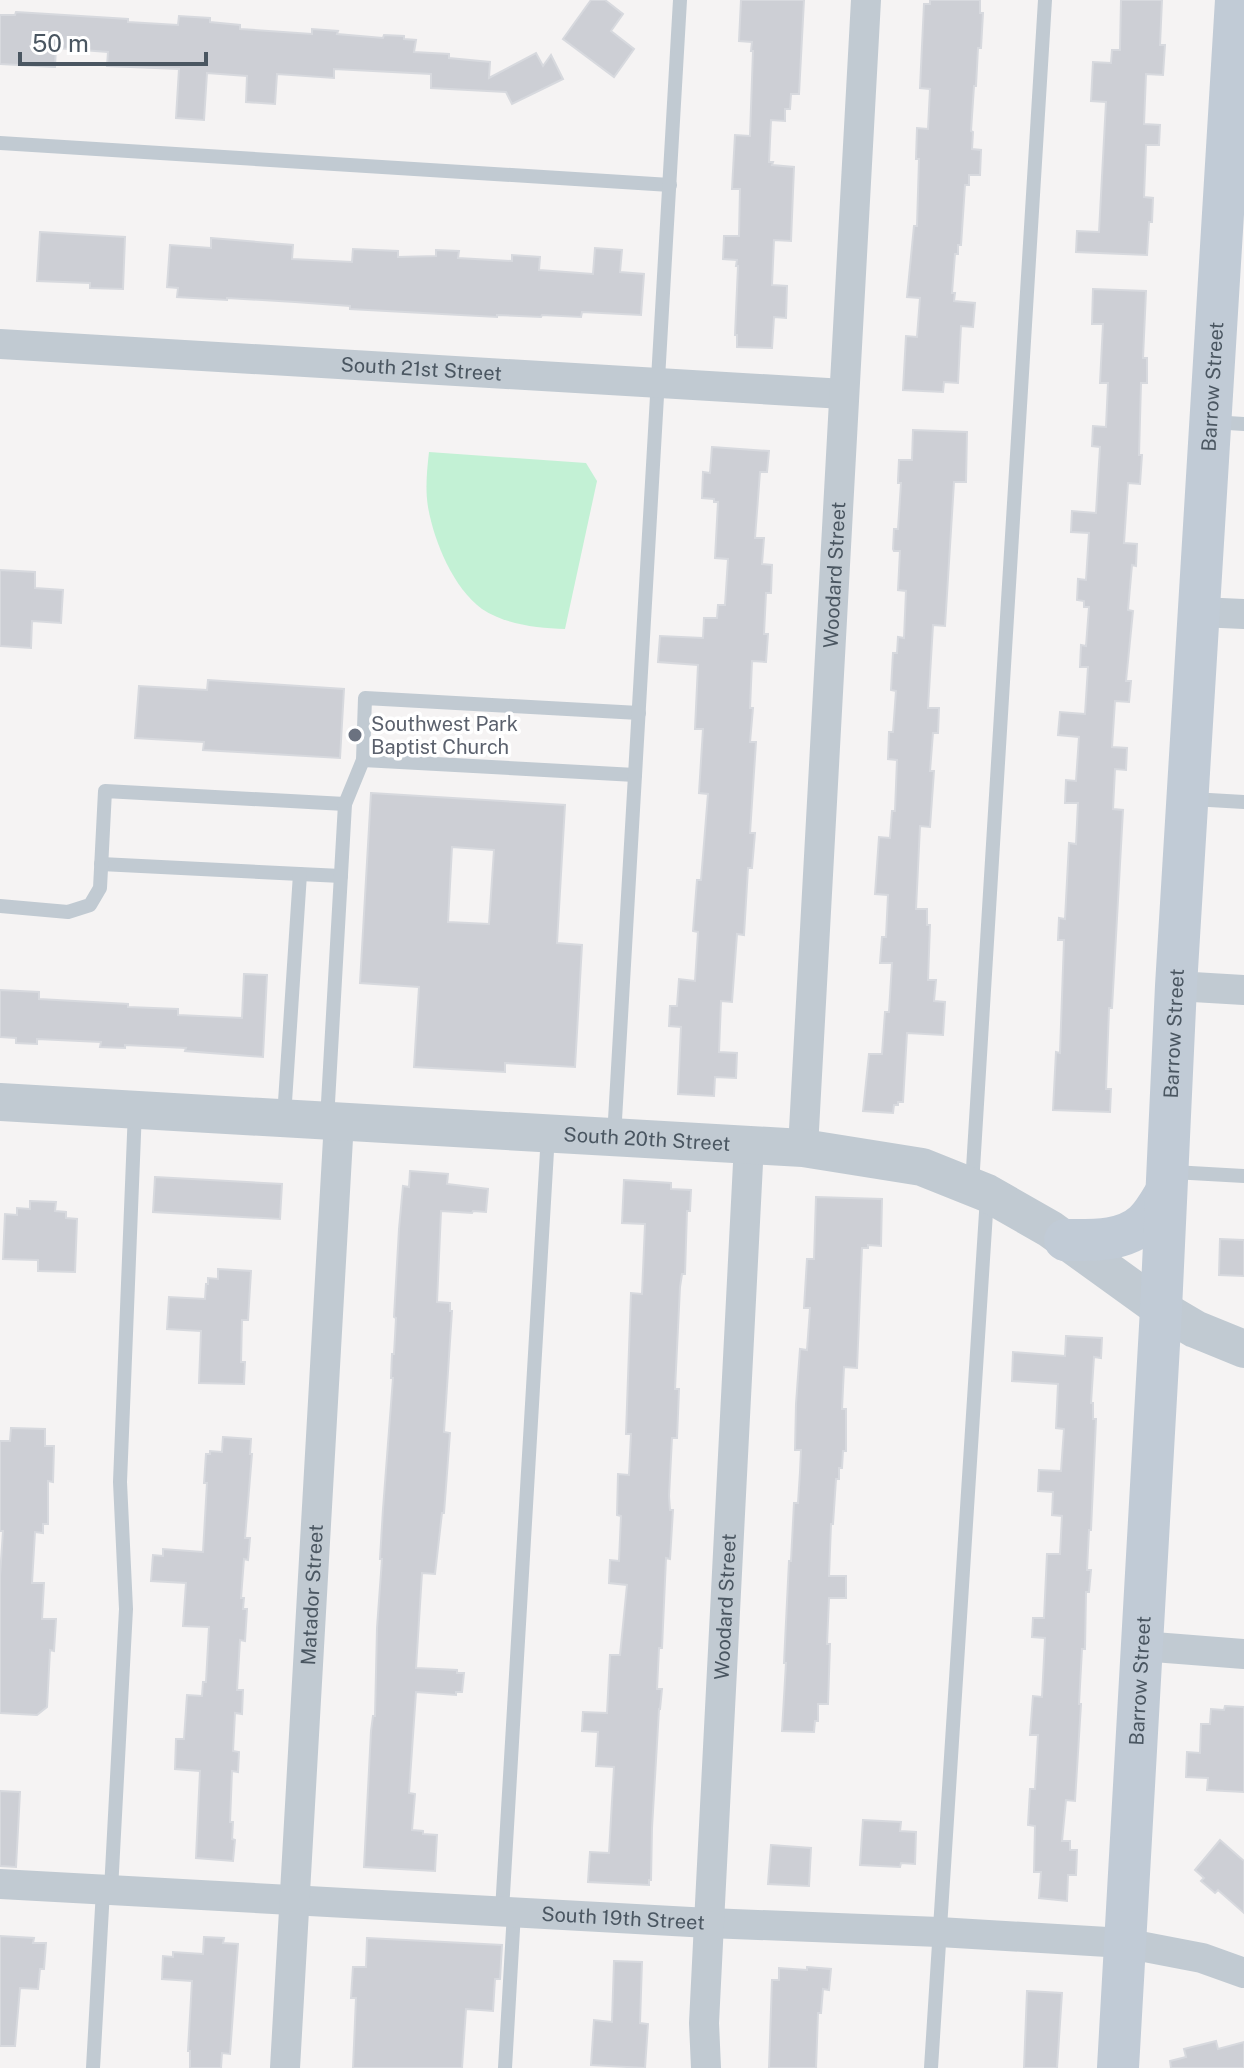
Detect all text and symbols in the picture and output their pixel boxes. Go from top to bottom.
scale bar [20,16,206,66]
text: 50 m [32,29,89,57]
street label: Barrow Street [1197,321,1228,452]
street label: South 21st Street [340,352,503,386]
street label: Woodard Street [818,501,850,649]
place label: Southwest Park Baptist Church [371,712,518,759]
marker: Southwest Park Baptist Church [346,726,364,744]
street label: Barrow Street [1159,968,1189,1099]
street label: South 20th Street [563,1122,731,1156]
street label: Matador Street [296,1523,328,1666]
street label: Woodard Street [710,1533,741,1680]
street label: Barrow Street [1124,1615,1156,1746]
street label: South 19th Street [541,1902,705,1935]

